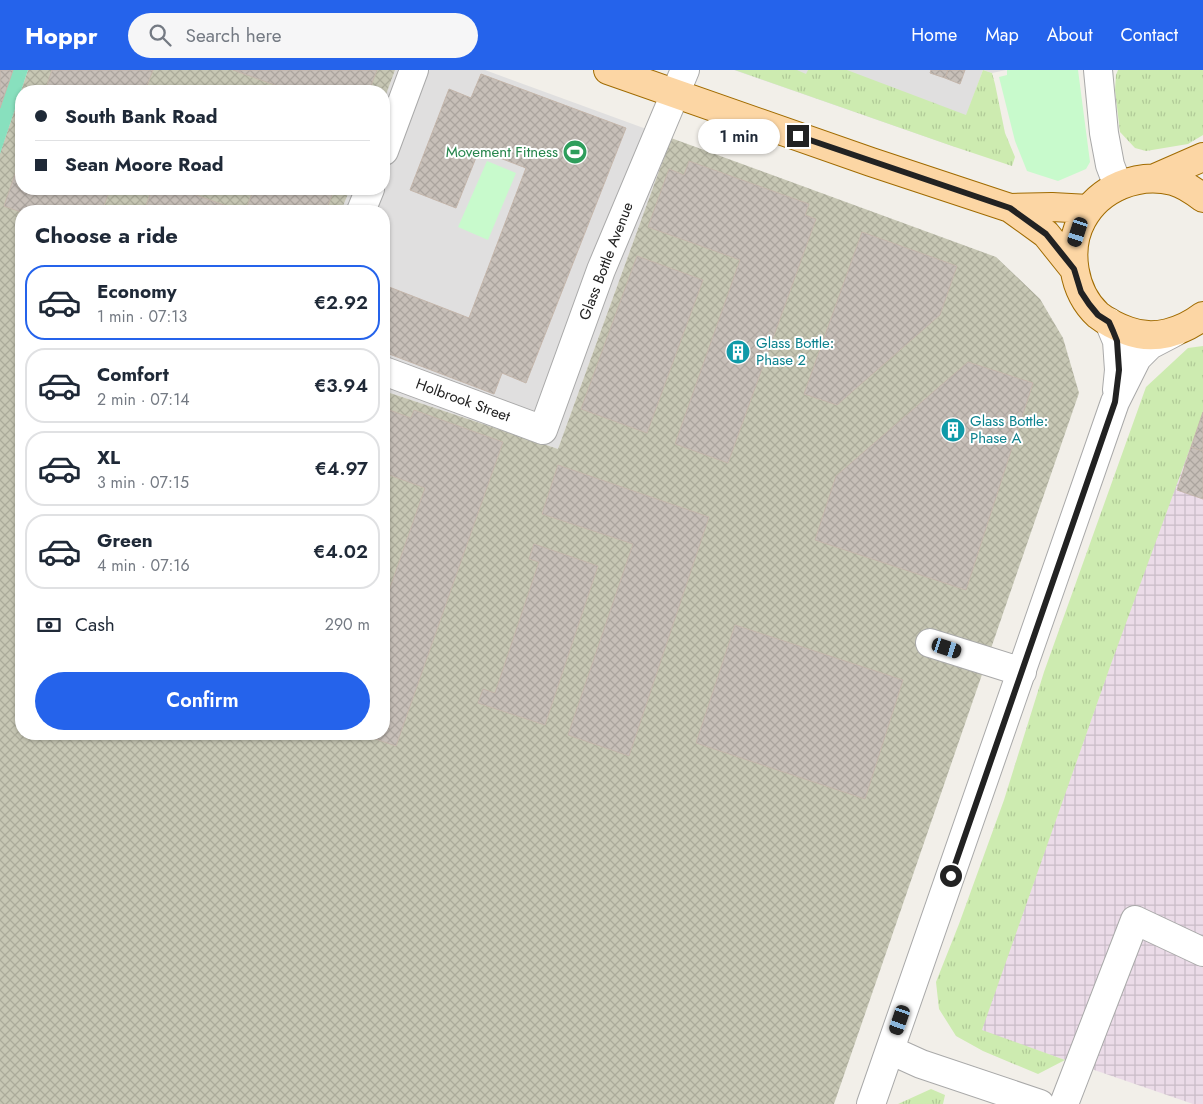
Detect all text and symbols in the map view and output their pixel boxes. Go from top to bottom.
search box [128,13,478,58]
text: Hoppr [25,18,98,53]
icon: search [146,21,174,49]
text: Search here [186,22,282,49]
text: Home [911,22,957,48]
text: Map [985,22,1019,48]
text: About [1047,22,1092,48]
text: Contact [1120,22,1178,48]
text: South Bank Road [65,103,217,130]
callout: 1 min [698,118,780,154]
text: 1 min [720,125,758,148]
route end [787,125,809,147]
sports icon: Movement Fitness [562,139,588,165]
place label: Movement Fitness [446,141,558,163]
text: Sean Moore Road [65,151,224,178]
street label: Glass Bottle Avenue [573,198,639,323]
car [1066,215,1089,249]
text: Choose a ride [35,219,178,251]
text: Economy [97,278,177,305]
icon: car [37,280,82,325]
text: €2.92 [314,289,368,316]
text: 1 min · 07:13 [97,305,187,328]
place label: Glass Bottle: Phase 2 [756,332,834,371]
building icon: Glass Bottle: Phase 2 [725,339,751,365]
text: Comfort [97,361,169,388]
icon: car [37,363,82,408]
text: €3.94 [314,372,368,399]
street label: Holbrook Street [413,373,514,427]
text: 2 min · 07:14 [97,388,190,411]
place label: Glass Bottle: Phase A [970,410,1048,449]
building icon: Glass Bottle: Phase A [940,417,966,443]
text: XL [97,444,120,471]
icon: car [37,446,82,491]
text: €4.97 [315,455,368,482]
text: 3 min · 07:15 [97,471,189,494]
text: Green [97,527,153,554]
icon: car [37,529,82,574]
text: €4.02 [313,538,368,565]
text: 4 min · 07:16 [97,554,190,577]
icon: cash [35,611,63,639]
text: Cash [75,611,115,638]
text: 290 m [325,613,370,636]
car [930,636,963,660]
button: Confirm [35,672,370,730]
route start [940,865,962,887]
car [888,1003,911,1037]

